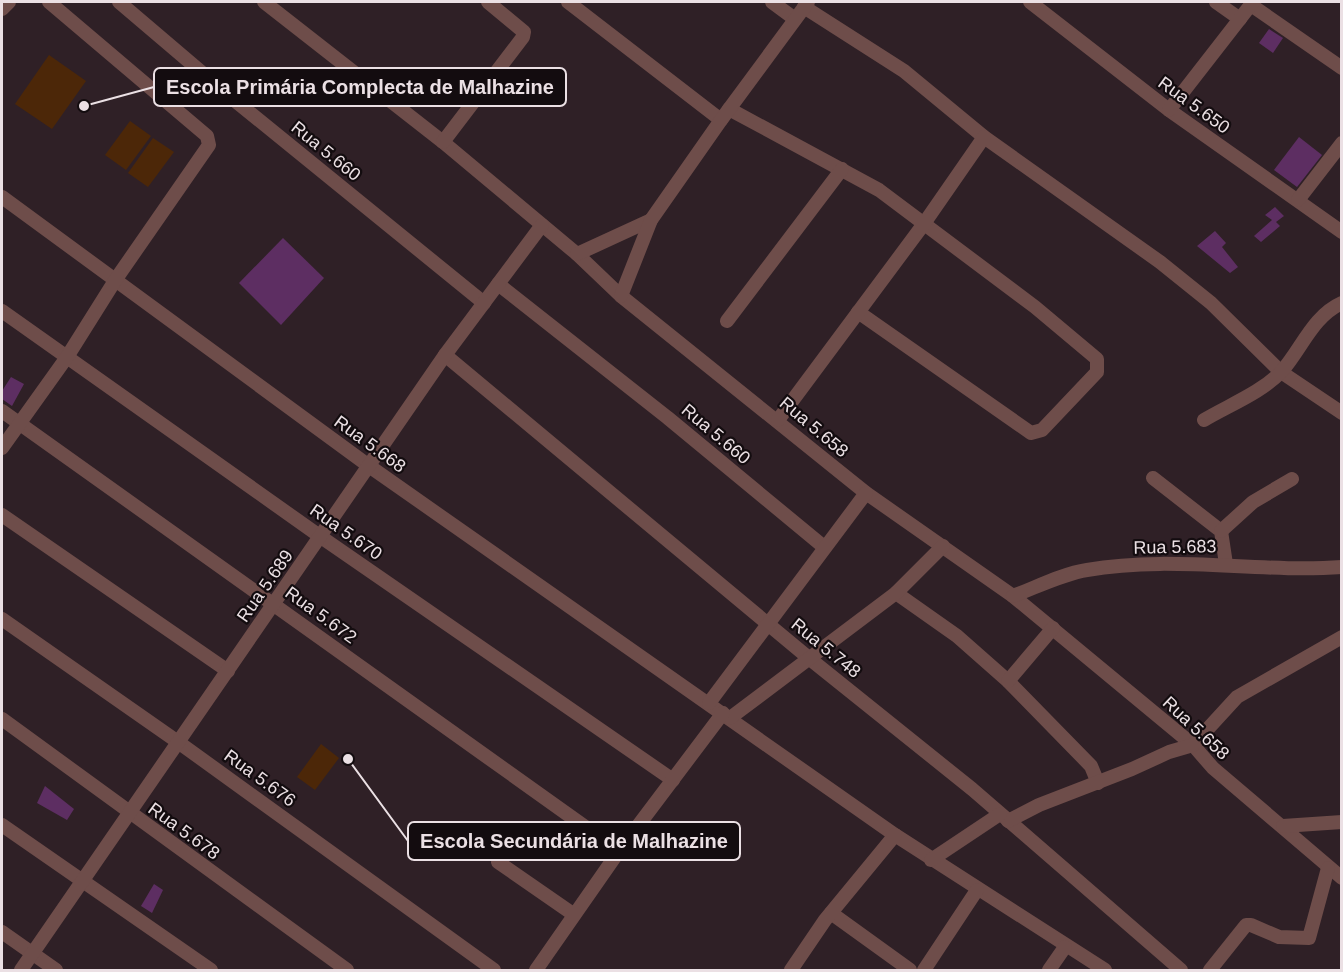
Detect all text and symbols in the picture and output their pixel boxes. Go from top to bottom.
callout: Escola Primária Complecta de Malhazine [154,68,566,106]
street label: Rua 5.650 [1155,72,1233,138]
text: Escola Primária Complecta de Malhazine [166,76,554,98]
street label: Rua 5.660 [287,117,365,185]
street label: Rua 5.658 [776,393,852,461]
street label: Rua 5.660 [678,400,754,468]
street label: Rua 5.668 [331,411,409,477]
street label: Rua 5.670 [306,500,386,564]
street label: Rua 5.683 [1133,536,1217,558]
street label: Rua 5.689 [233,546,297,626]
street label: Rua 5.672 [282,582,360,648]
street label: Rua 5.748 [787,614,865,682]
street label: Rua 5.658 [1159,692,1233,764]
street label: Rua 5.676 [221,745,299,811]
street label: Rua 5.678 [145,798,223,864]
callout: Escola Secundária de Malhazine [408,822,740,860]
text: Escola Secundária de Malhazine [420,830,728,852]

